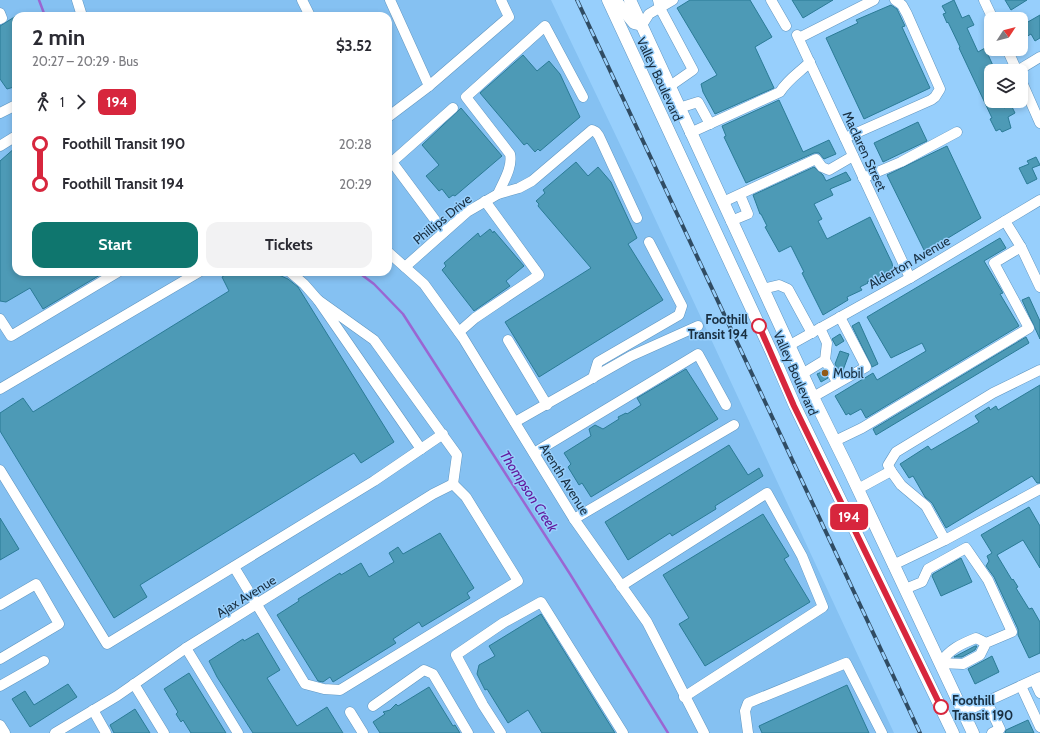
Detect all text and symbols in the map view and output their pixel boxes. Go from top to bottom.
north arrow [984,12,1028,56]
map controls [984,12,1028,108]
text: 2 min [32,24,85,51]
street label: Valley Boulevard [634,34,686,124]
text: $3.52 [336,37,372,55]
text: 20:27 – 20:29 · Bus [32,53,138,69]
button: layers [984,64,1028,108]
icon: walk [32,91,54,113]
icon: forward [70,91,92,113]
text: 194 [106,93,128,111]
text: 1 [60,94,64,110]
street label: Maclaren Street [840,109,891,194]
text: Foothill Transit 190 [62,135,185,153]
text: 20:28 [339,136,372,152]
text: Foothill Transit 194 [62,175,184,193]
text: 20:29 [339,176,372,192]
street label: Phillips Drive [409,190,475,247]
button: Start [32,222,198,268]
button: Tickets [206,222,372,268]
street label: Alderton Avenue [865,232,953,292]
place label: Foothill Transit 194 [688,311,749,342]
marker: Foothill Transit 194 [751,318,767,334]
street label: Valley Boulevard [770,328,822,418]
place label: Mobil [833,365,864,381]
marker: Mobil [820,368,830,378]
street label: Arenth Avenue [537,440,594,518]
water label: Thompson Creek [496,447,563,536]
line badge: 194 [826,504,872,530]
text: 194 [838,508,860,526]
street label: Ajax Avenue [213,571,280,621]
place label: Foothill Transit 190 [952,692,1013,723]
marker: Foothill Transit 190 [933,699,949,715]

